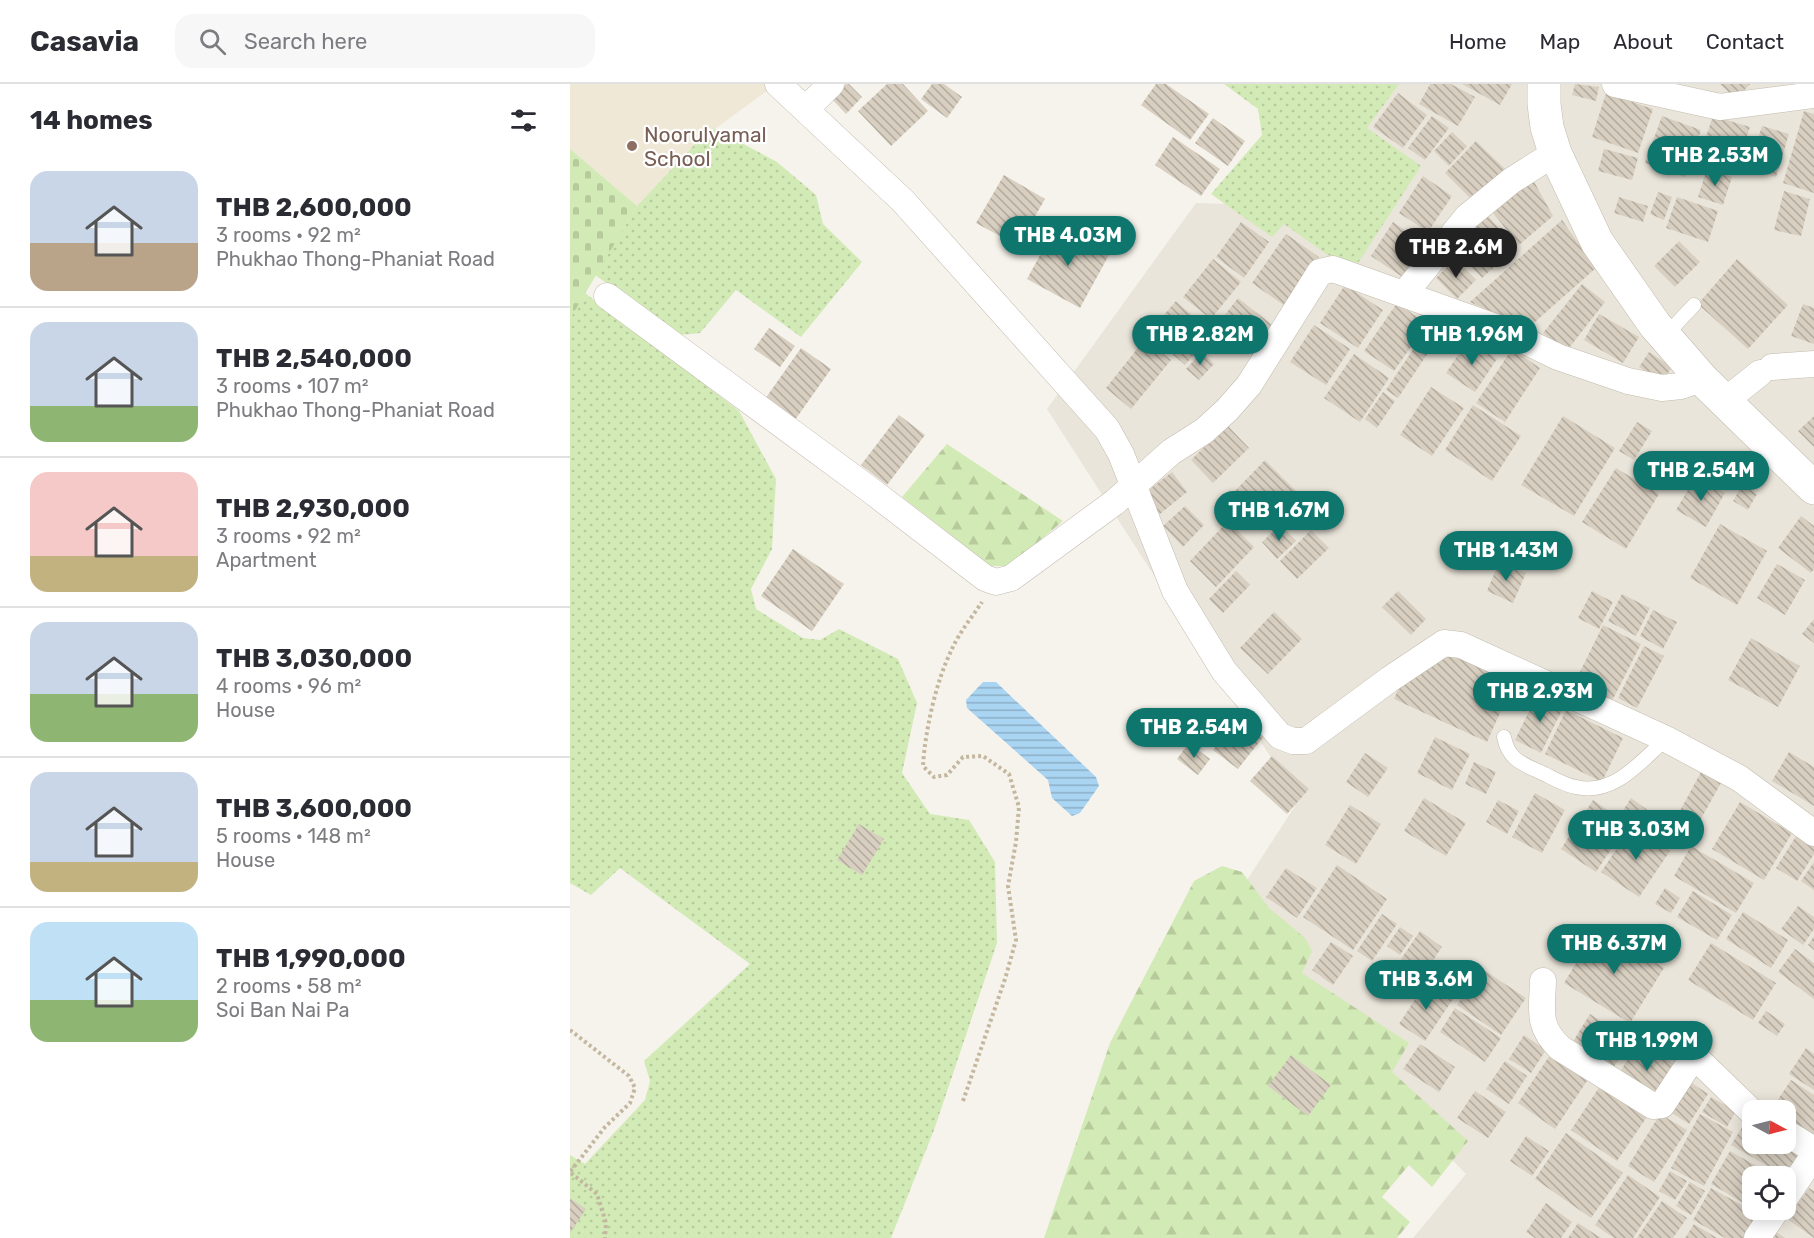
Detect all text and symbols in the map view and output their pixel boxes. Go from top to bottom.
search box [175,14,595,68]
text: Casavia [30,25,139,58]
icon: search [196,25,229,58]
text: Search here [244,28,367,55]
text: Home [1449,29,1506,54]
text: Map [1539,29,1580,54]
text: About [1613,29,1673,54]
text: Contact [1706,29,1784,54]
icon: filters [507,104,540,137]
text: 14 homes [30,105,153,136]
place label: Noorulyamal School [644,122,767,171]
pin: THB 2.53M [1646,136,1784,187]
marker: Noorulyamal School [625,139,639,153]
text: THB 2.53M [1661,143,1769,167]
text: THB 2,600,000 [216,192,412,223]
icon: home [78,195,150,267]
pin: THB 4.03M [999,216,1137,267]
text: 3 rooms · 92 m² [216,223,361,247]
text: THB 4.03M [1014,223,1122,247]
pin: THB 2.6M [1394,228,1518,279]
text: THB 2.6M [1409,235,1503,259]
text: Phukhao Thong-Phaniat Road [216,247,495,271]
pin: THB 2.82M [1131,315,1269,366]
pin: THB 1.96M [1403,315,1541,366]
text: THB 2.82M [1146,322,1254,346]
text: THB 1.96M [1421,322,1523,346]
text: THB 2,540,000 [216,343,412,374]
icon: home [78,346,150,418]
text: 3 rooms · 107 m² [216,374,369,398]
text: Phukhao Thong-Phaniat Road [216,398,495,422]
pin: THB 2.54M [1632,451,1770,502]
text: THB 2.54M [1647,458,1755,482]
pin: THB 1.67M [1210,491,1348,542]
text: THB 2,930,000 [216,493,410,524]
icon: home [78,496,150,568]
text: THB 1.67M [1228,498,1330,522]
text: 3 rooms · 92 m² [216,524,361,548]
pin: THB 1.43M [1437,531,1575,582]
text: THB 1.43M [1454,538,1558,562]
text: Apartment [216,548,317,572]
text: THB 3,030,000 [216,643,412,674]
icon: home [78,646,150,718]
pin: THB 2.93M [1471,672,1609,723]
text: 4 rooms · 96 m² [216,674,361,698]
text: THB 2.93M [1487,679,1593,703]
text: House [216,698,275,722]
pin: THB 2.54M [1125,708,1263,759]
text: THB 2.54M [1140,715,1248,739]
text: THB 3,600,000 [216,793,412,824]
icon: home [78,796,150,868]
pin: THB 3.03M [1567,810,1705,861]
text: THB 3.03M [1582,817,1690,841]
text: 5 rooms · 148 m² [216,824,371,848]
text: House [216,848,275,872]
pin: THB 6.37M [1545,924,1683,975]
text: THB 6.37M [1561,931,1667,955]
text: THB 1,990,000 [216,943,406,974]
icon: home [78,946,150,1018]
pin: THB 3.6M [1364,960,1488,1011]
text: THB 3.6M [1379,967,1473,991]
text: 2 rooms · 58 m² [216,974,362,998]
text: Soi Ban Nai Pa [216,998,349,1022]
pin: THB 1.99M [1578,1021,1716,1072]
text: THB 1.99M [1596,1028,1698,1052]
north arrow [1742,1100,1796,1154]
map controls [1742,1100,1796,1220]
button: locate [1742,1166,1796,1220]

